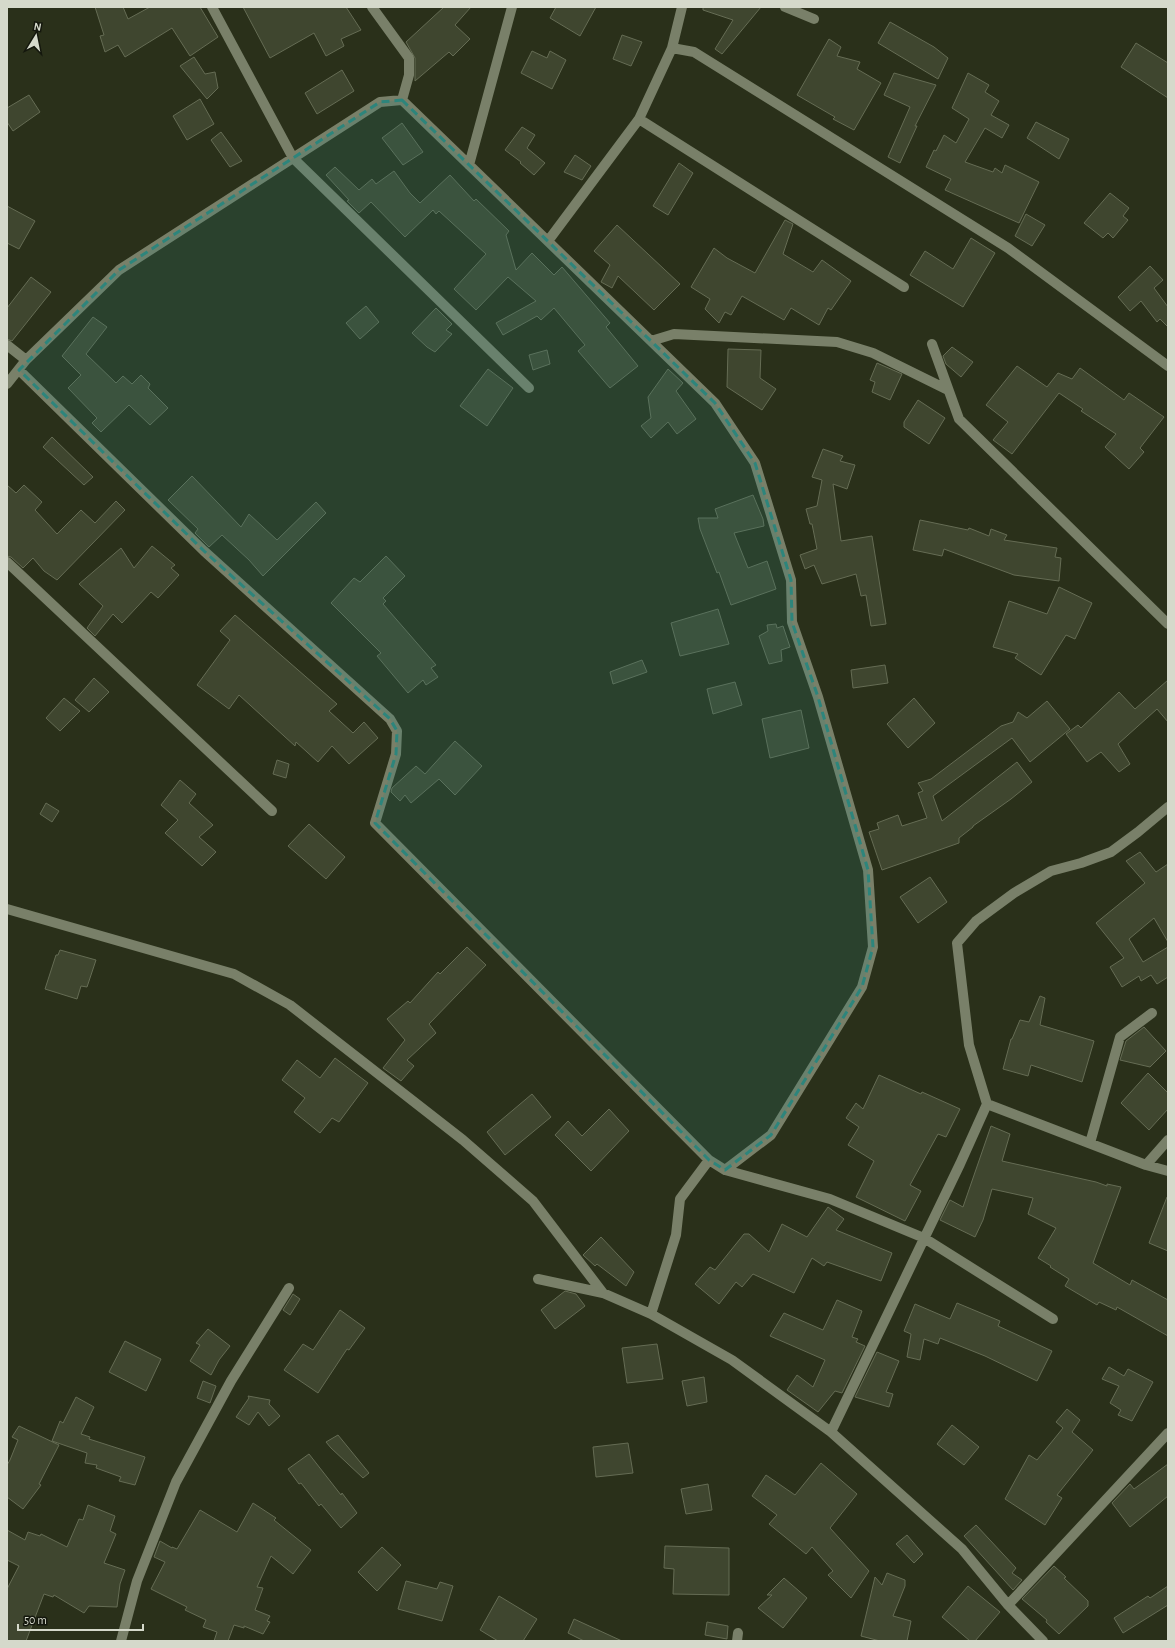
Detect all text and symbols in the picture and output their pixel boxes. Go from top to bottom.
north arrow [16,16,56,56]
text: N [33,21,42,33]
scale bar [18,1606,143,1632]
text: 50 m [24,1614,47,1626]

